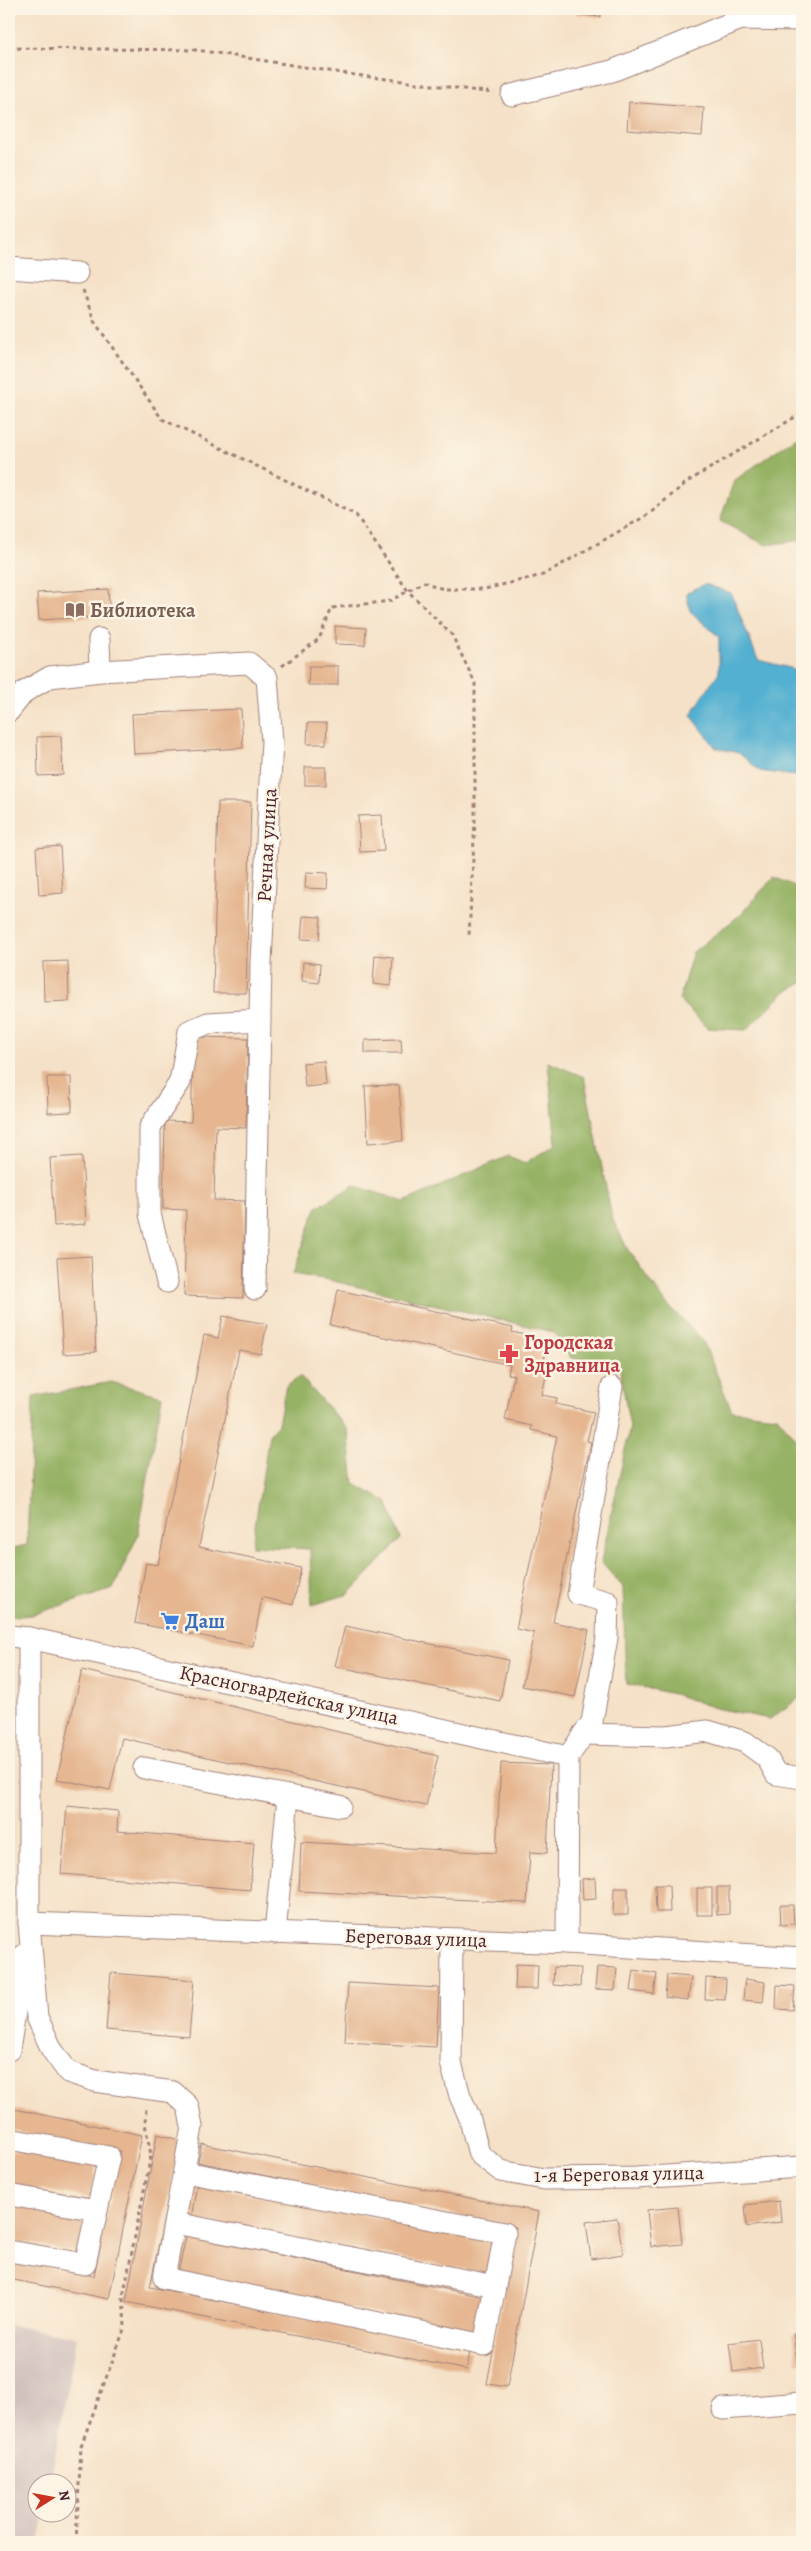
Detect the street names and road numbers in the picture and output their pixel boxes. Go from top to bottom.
street label: Речная улица [251,786,284,903]
street label: Красногвардейская улица [177,1659,402,1732]
street label: Береговая улица [344,1922,488,1954]
street label: 1-я Береговая улица [534,2159,705,2189]

